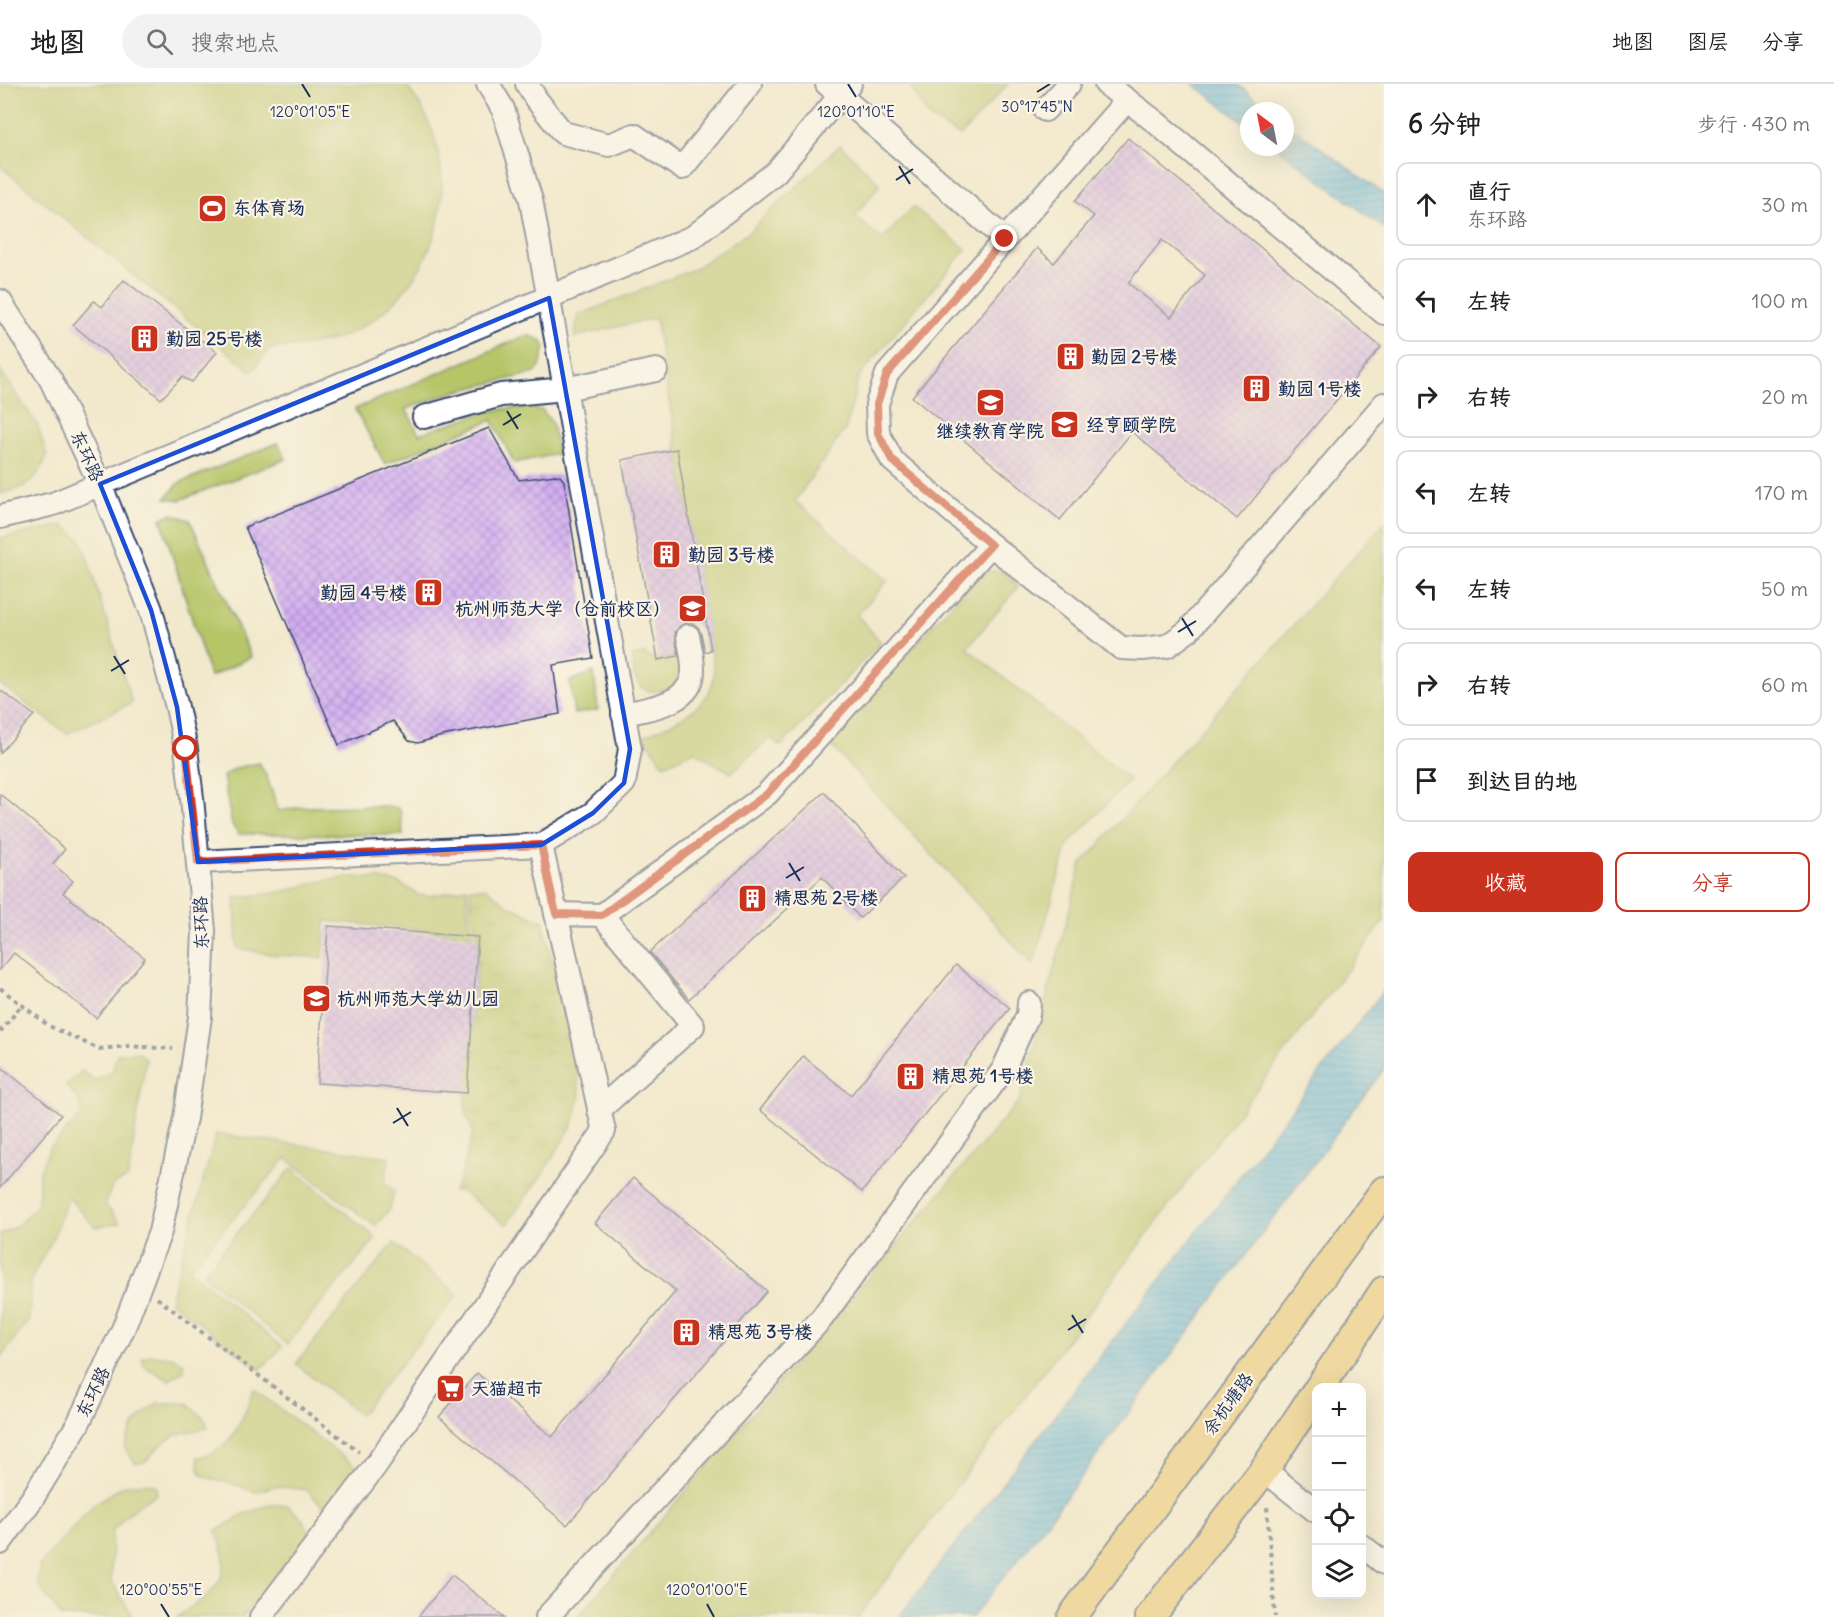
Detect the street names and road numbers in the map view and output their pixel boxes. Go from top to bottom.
street label: 东环路 [66,426,109,485]
street label: 东环路 [188,896,213,950]
street label: 东环路 [70,1362,115,1421]
street label: 余杭塘路 [1197,1368,1258,1440]

